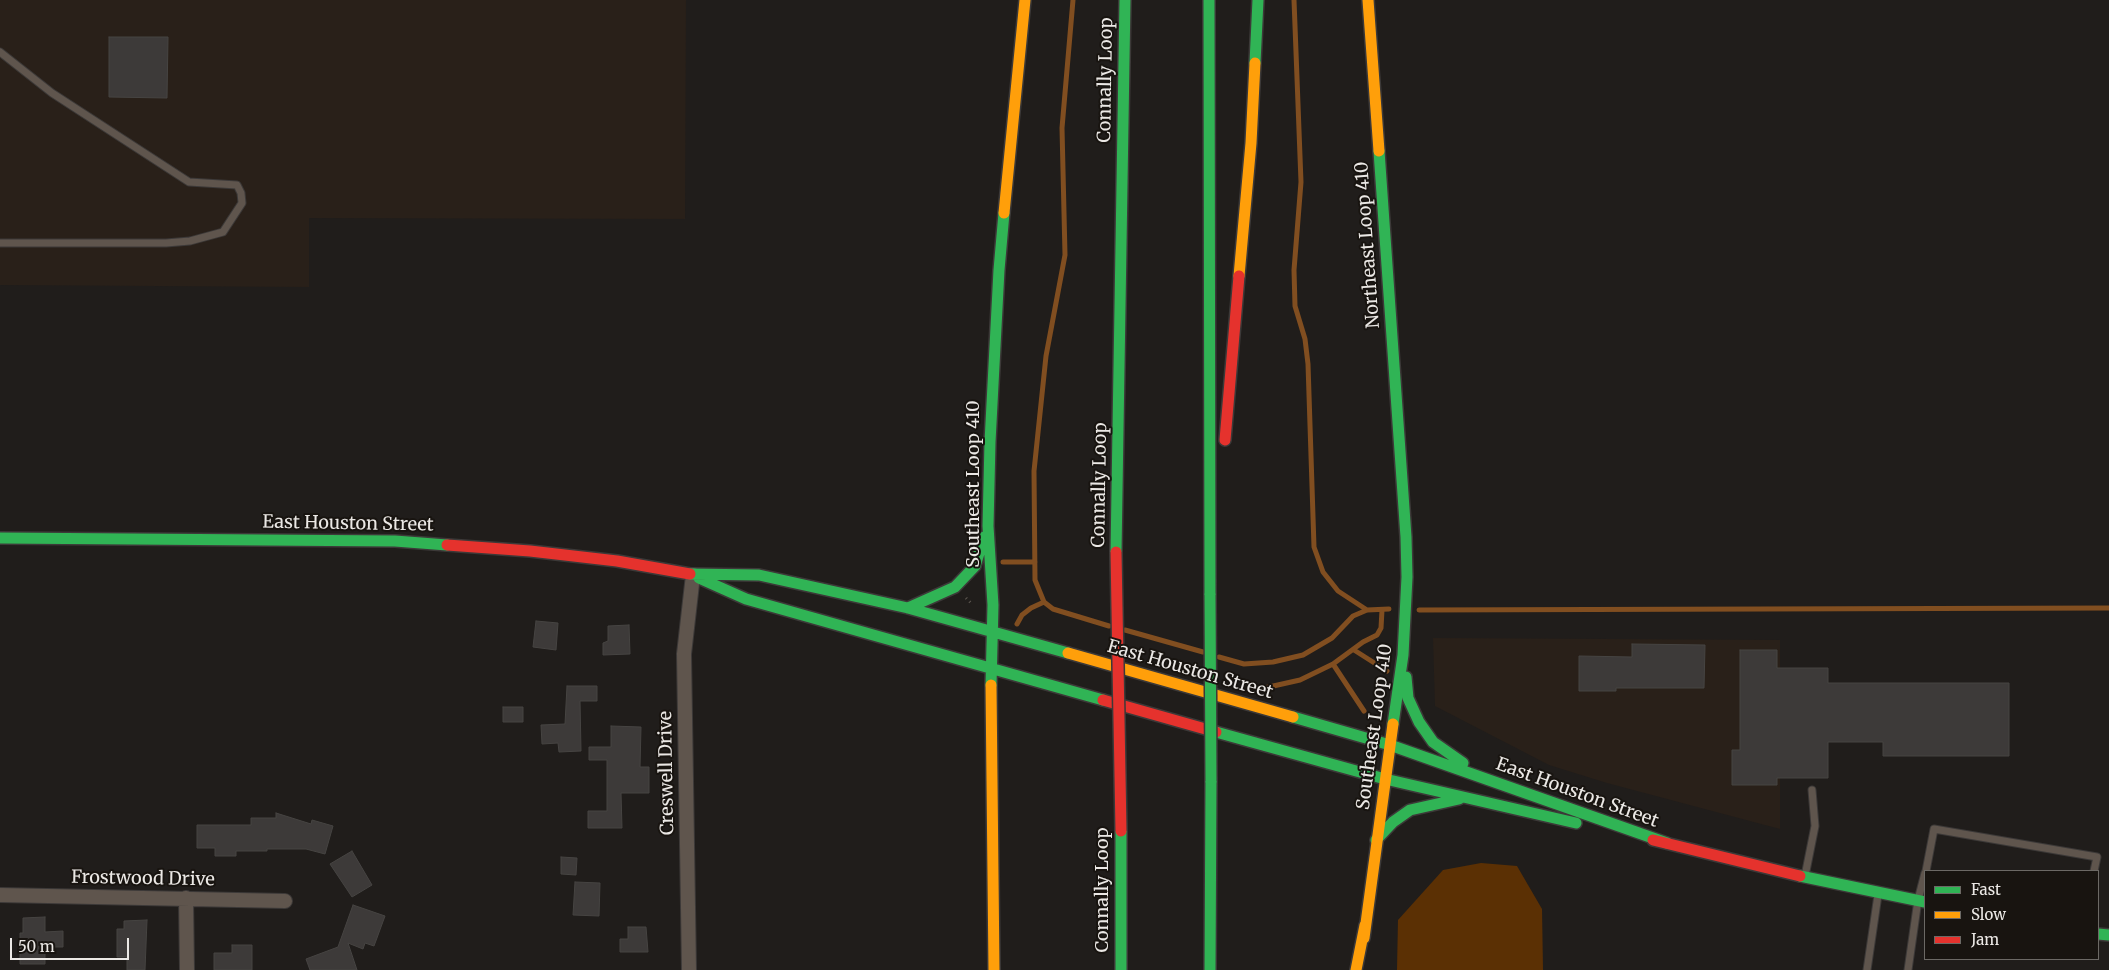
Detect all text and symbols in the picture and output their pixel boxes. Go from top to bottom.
street label: Connally Loop [1094,17,1118,143]
street label: Northeast Loop 410 [1351,161,1385,329]
street label: Southeast Loop 410 [963,400,985,568]
street label: Connally Loop [1088,422,1112,548]
street label: East Houston Street [262,512,434,536]
street label: East Houston Street [1105,636,1275,704]
street label: Southeast Loop 410 [1353,643,1397,811]
street label: Creswell Drive [655,711,679,835]
street label: East Houston Street [1493,754,1661,832]
street label: Connally Loop [1092,827,1114,953]
street label: Frostwood Drive [71,867,215,891]
legend [1924,870,2099,960]
text: Fast [1971,880,2001,899]
text: Slow [1971,905,2006,924]
scale bar [12,928,131,960]
text: Jam [1971,930,1999,949]
text: 50 m [18,937,55,956]

